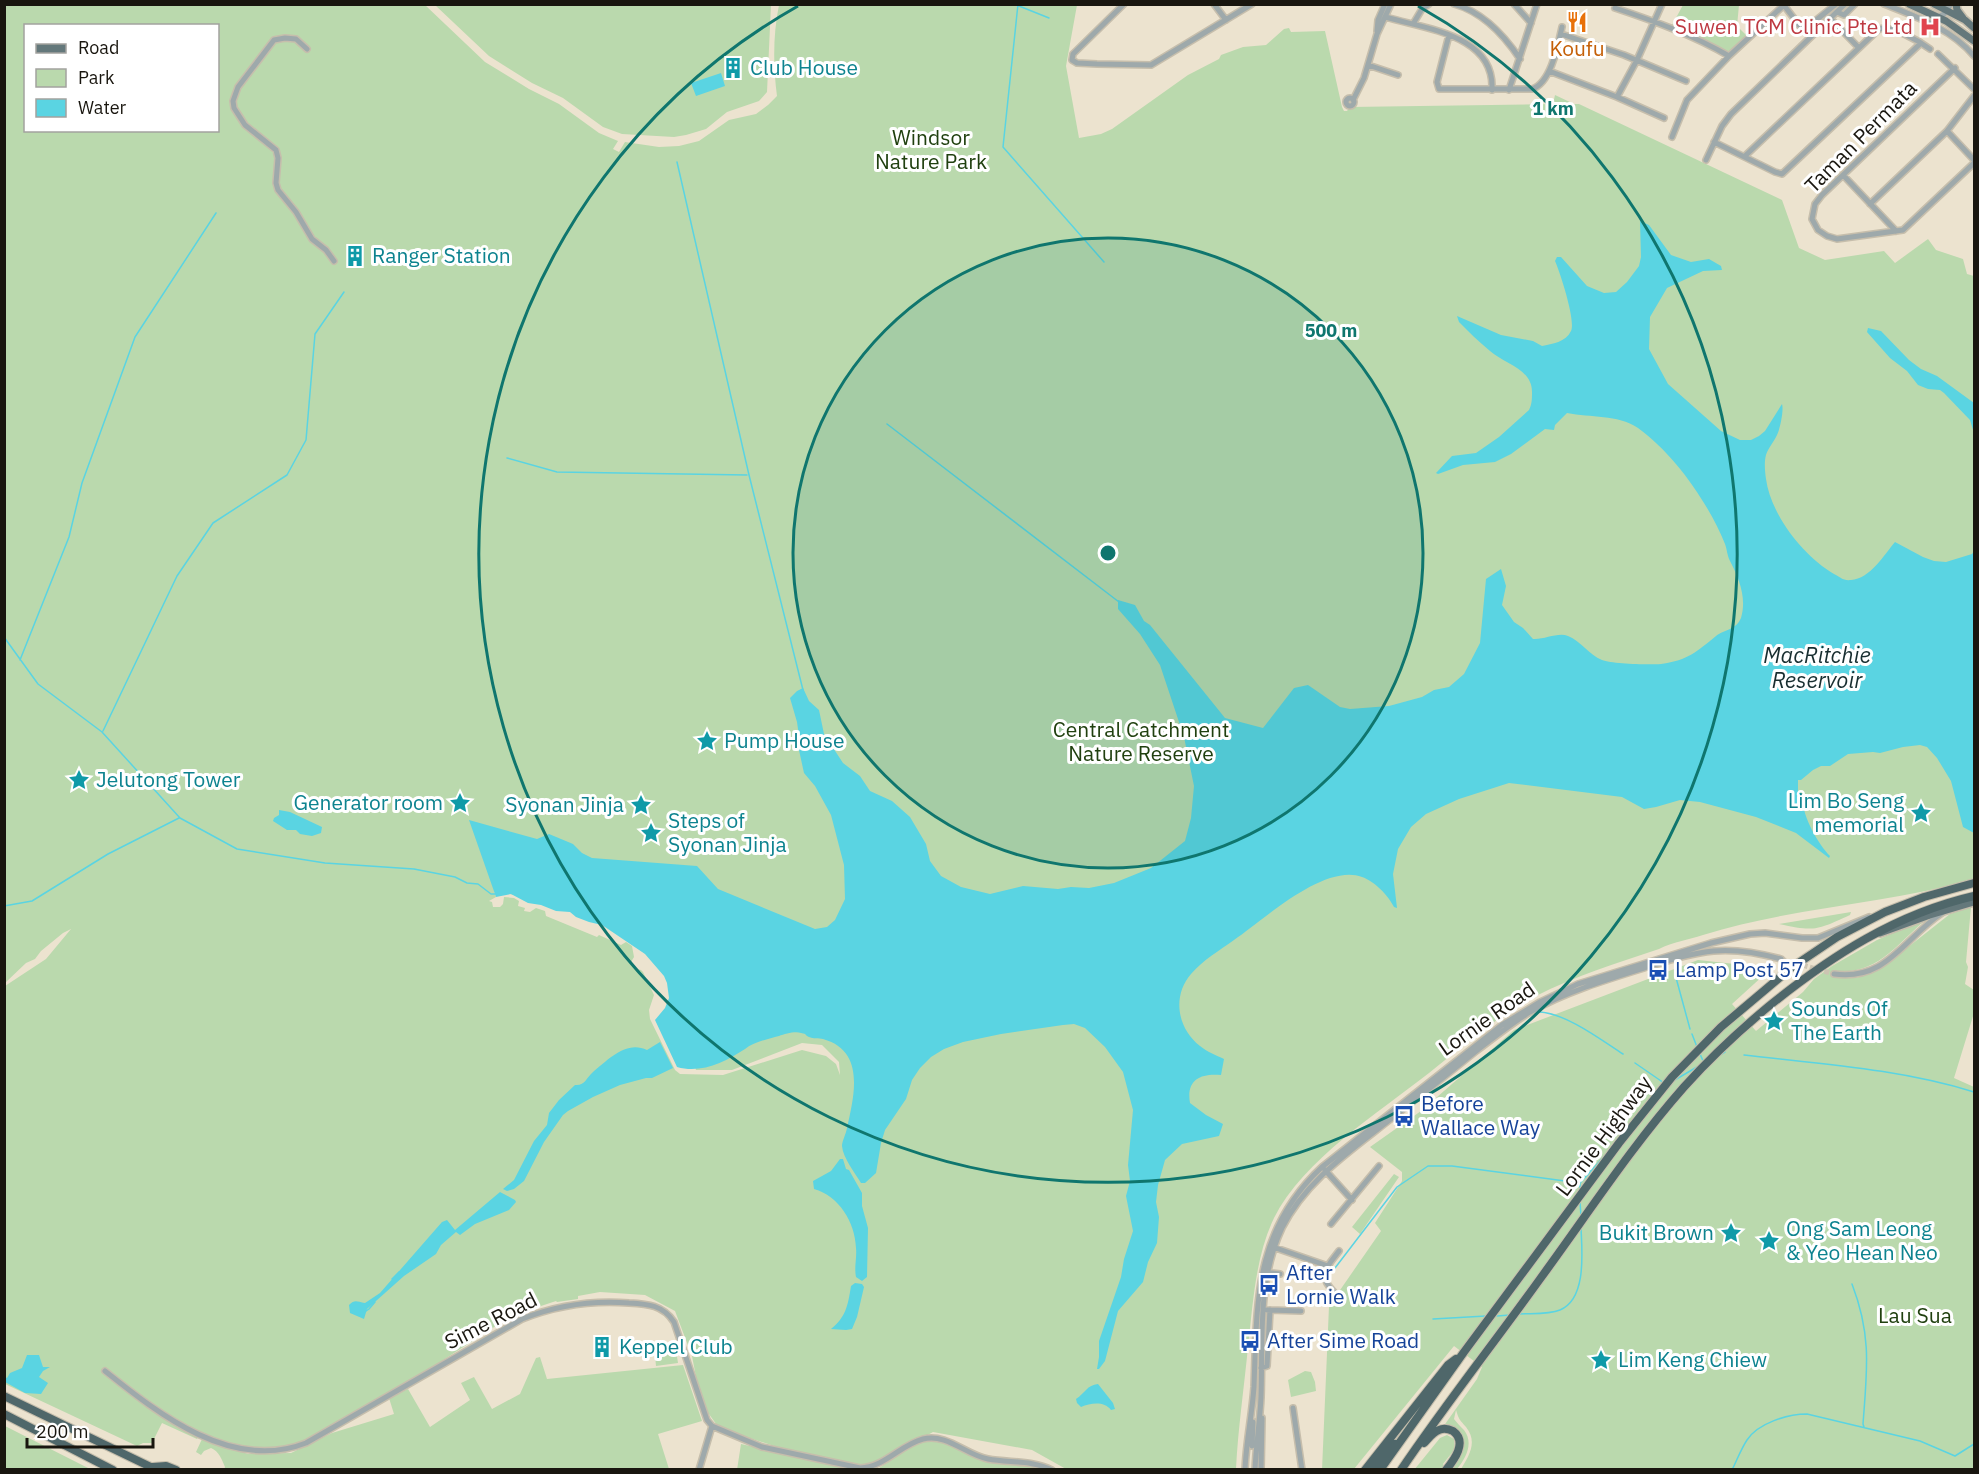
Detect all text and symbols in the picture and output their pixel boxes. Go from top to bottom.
restaurant icon: Koufu [1565,10,1589,34]
place label: Suwen TCM Clinic Pte Ltd [1675,12,1913,40]
hospital icon: Suwen TCM Clinic Pte Ltd [1918,15,1942,39]
legend [24,24,219,132]
place label: Koufu [1549,34,1605,62]
text: Road [78,36,119,59]
place label: Club House [750,53,858,81]
building icon: Club House [721,56,745,80]
text: Park [78,66,115,89]
street label: Taman Permata [1798,74,1922,198]
text: Water [78,96,127,119]
text: 1 km [1532,97,1574,120]
park label: Windsor Nature Park [875,123,987,175]
place label: Ranger Station [372,241,511,269]
building icon: Ranger Station [343,244,367,268]
text: 500 m [1305,319,1357,342]
centre of rings [1098,543,1118,563]
water label: MacRitchie Reservoir [1763,640,1871,694]
park label: Central Catchment Nature Reserve [1053,715,1229,767]
place label: Pump House [724,726,844,754]
place icon: Pump House [695,729,719,753]
place label: Jelutong Tower [96,765,241,793]
place icon: Jelutong Tower [67,768,91,792]
place label: Lim Bo Seng memorial [1788,786,1904,838]
place label: Generator room [293,788,443,816]
place label: Syonan Jinja [505,790,624,818]
place icon: Generator room [448,791,472,815]
place icon: Syonan Jinja [629,793,653,817]
place icon: Lim Bo Seng memorial [1909,801,1933,825]
place label: Steps of Syonan Jinja [668,806,787,858]
place icon: Steps of Syonan Jinja [639,821,663,845]
place label: Lamp Post 57 [1675,955,1804,983]
bus stop icon: Lamp Post 57 [1646,958,1670,982]
street label: Lornie Road [1433,975,1540,1062]
place label: Sounds Of The Earth [1791,994,1888,1046]
place icon: Sounds Of The Earth [1762,1009,1786,1033]
street label: Lornie Highway [1549,1069,1658,1201]
place label: Before Wallace Way [1421,1089,1541,1141]
bus stop icon: Before Wallace Way [1392,1104,1416,1128]
place label: Ong Sam Leong & Yeo Hean Neo [1786,1214,1938,1266]
place label: Bukit Brown [1599,1218,1714,1246]
place icon: Bukit Brown [1719,1221,1743,1245]
place icon: Ong Sam Leong & Yeo Hean Neo [1757,1229,1781,1253]
place label: After Lornie Walk [1286,1258,1396,1310]
bus stop icon: After Lornie Walk [1257,1273,1281,1297]
street label: Sime Road [439,1285,542,1355]
park label: Lau Sua [1878,1301,1952,1329]
place label: After Sime Road [1267,1326,1419,1354]
bus stop icon: After Sime Road [1238,1329,1262,1353]
place label: Keppel Club [619,1332,733,1360]
building icon: Keppel Club [590,1335,614,1359]
place label: Lim Keng Chiew [1618,1345,1767,1373]
place icon: Lim Keng Chiew [1589,1348,1613,1372]
scale bar [27,1411,153,1449]
text: 200 m [36,1420,88,1443]

